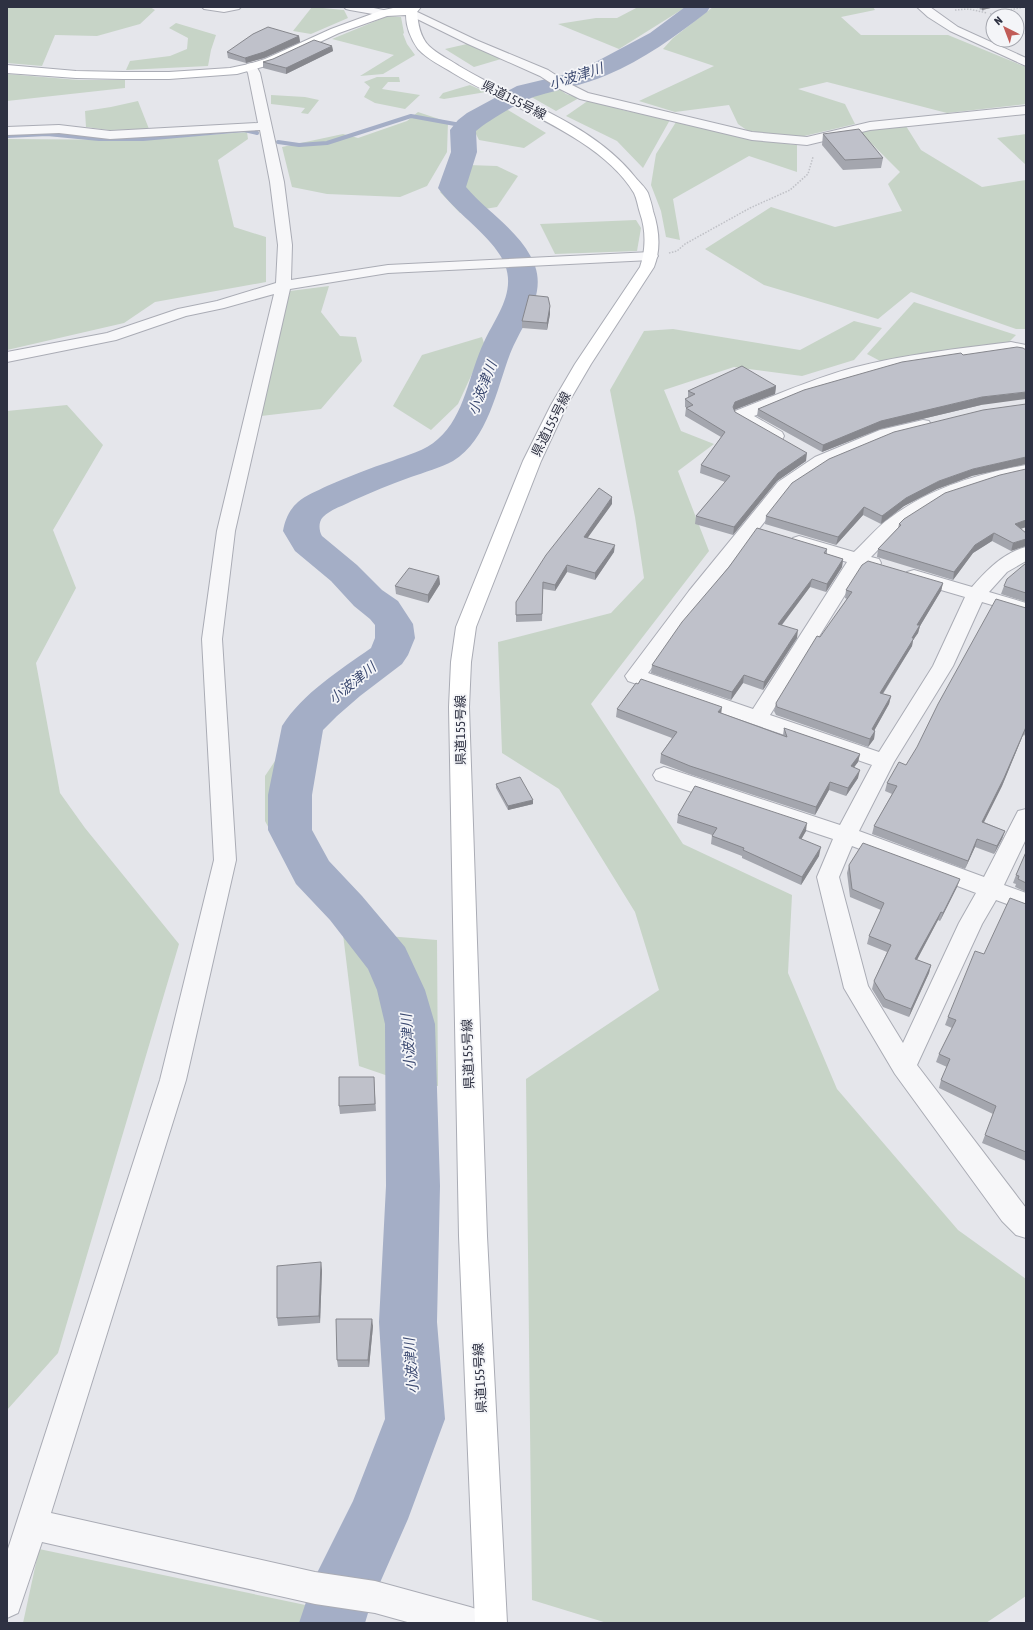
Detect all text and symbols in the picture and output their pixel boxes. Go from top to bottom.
north arrow [985,8,1025,48]
text: N [992,14,1005,27]
water label: 小波津川 [547,59,607,92]
street label: 県道155号線 [479,77,549,123]
water label: 小波津川 [464,357,500,417]
street label: 県道155号線 [528,389,574,459]
water label: 小波津川 [325,658,380,707]
street label: 県道155号線 [453,695,468,765]
water label: 小波津川 [398,1012,418,1070]
street label: 県道155号線 [459,1019,477,1089]
water label: 小波津川 [401,1336,421,1394]
street label: 県道155号線 [471,1342,489,1414]

